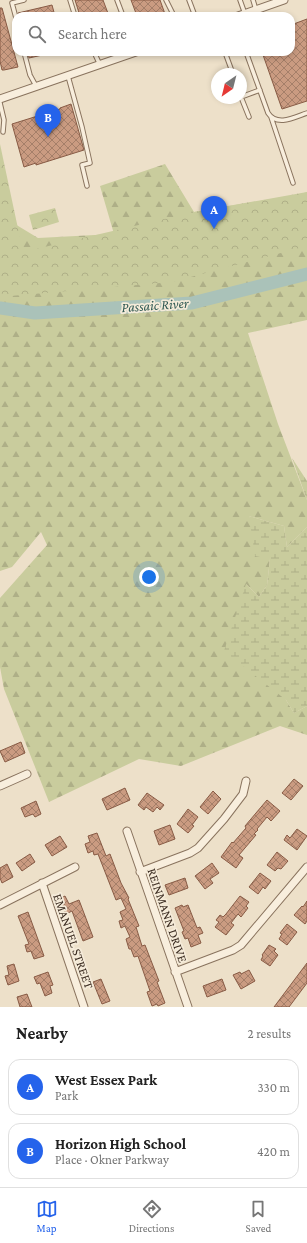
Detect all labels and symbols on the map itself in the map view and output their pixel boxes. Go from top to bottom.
north arrow [211,68,247,104]
pin: B [35,104,61,137]
pin: A [201,196,227,229]
water label: Passaic River [121,295,190,315]
your location [139,567,159,587]
street label: REINMANN DRIVE [144,866,191,964]
street label: EMANUEL STREET [50,892,97,991]

